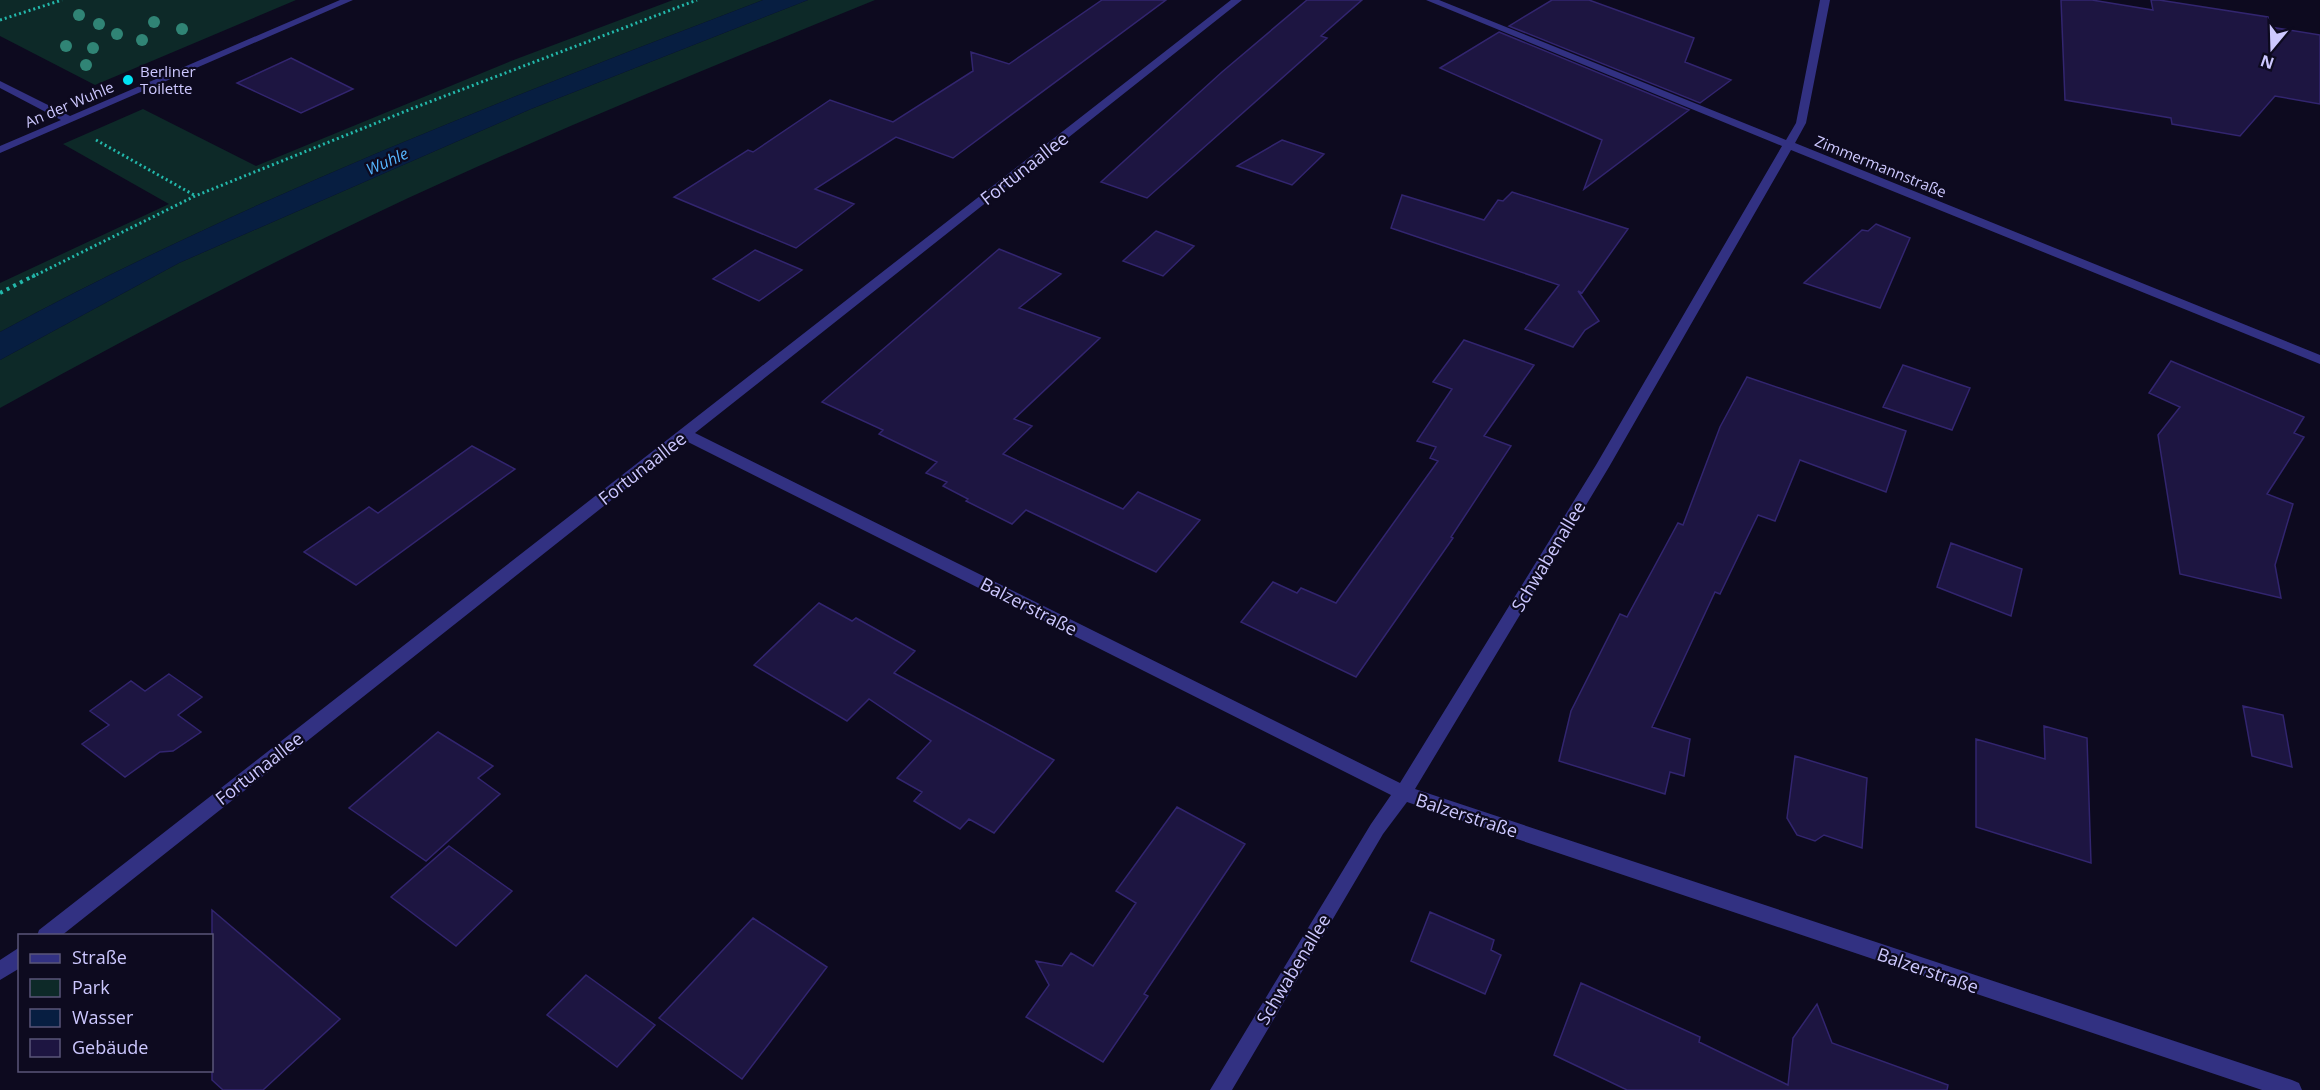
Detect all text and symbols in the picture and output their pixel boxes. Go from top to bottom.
north arrow [2242,18,2302,78]
text: N [2257,50,2277,75]
place label: Berliner Toilette [140,61,196,98]
marker: Berliner Toilette [121,73,135,87]
street label: An der Wuhle [22,76,116,132]
street label: Fortunaallee [975,126,1073,210]
street label: Zimmermannstraße [1812,130,1950,202]
water label: Wuhle [362,142,412,180]
street label: Fortunaallee [593,426,691,510]
street label: Schwabenallee [1506,496,1590,616]
street label: Balzerstraße [976,571,1082,641]
street label: Fortunaallee [210,726,308,810]
street label: Balzerstraße [1413,787,1521,843]
street label: Schwabenallee [1251,909,1335,1029]
legend [18,934,213,1072]
street label: Balzerstraße [1874,941,1982,999]
text: Straße [72,945,127,969]
text: Park [72,975,110,999]
text: Wasser [72,1005,134,1029]
text: Gebäude [72,1035,148,1059]

